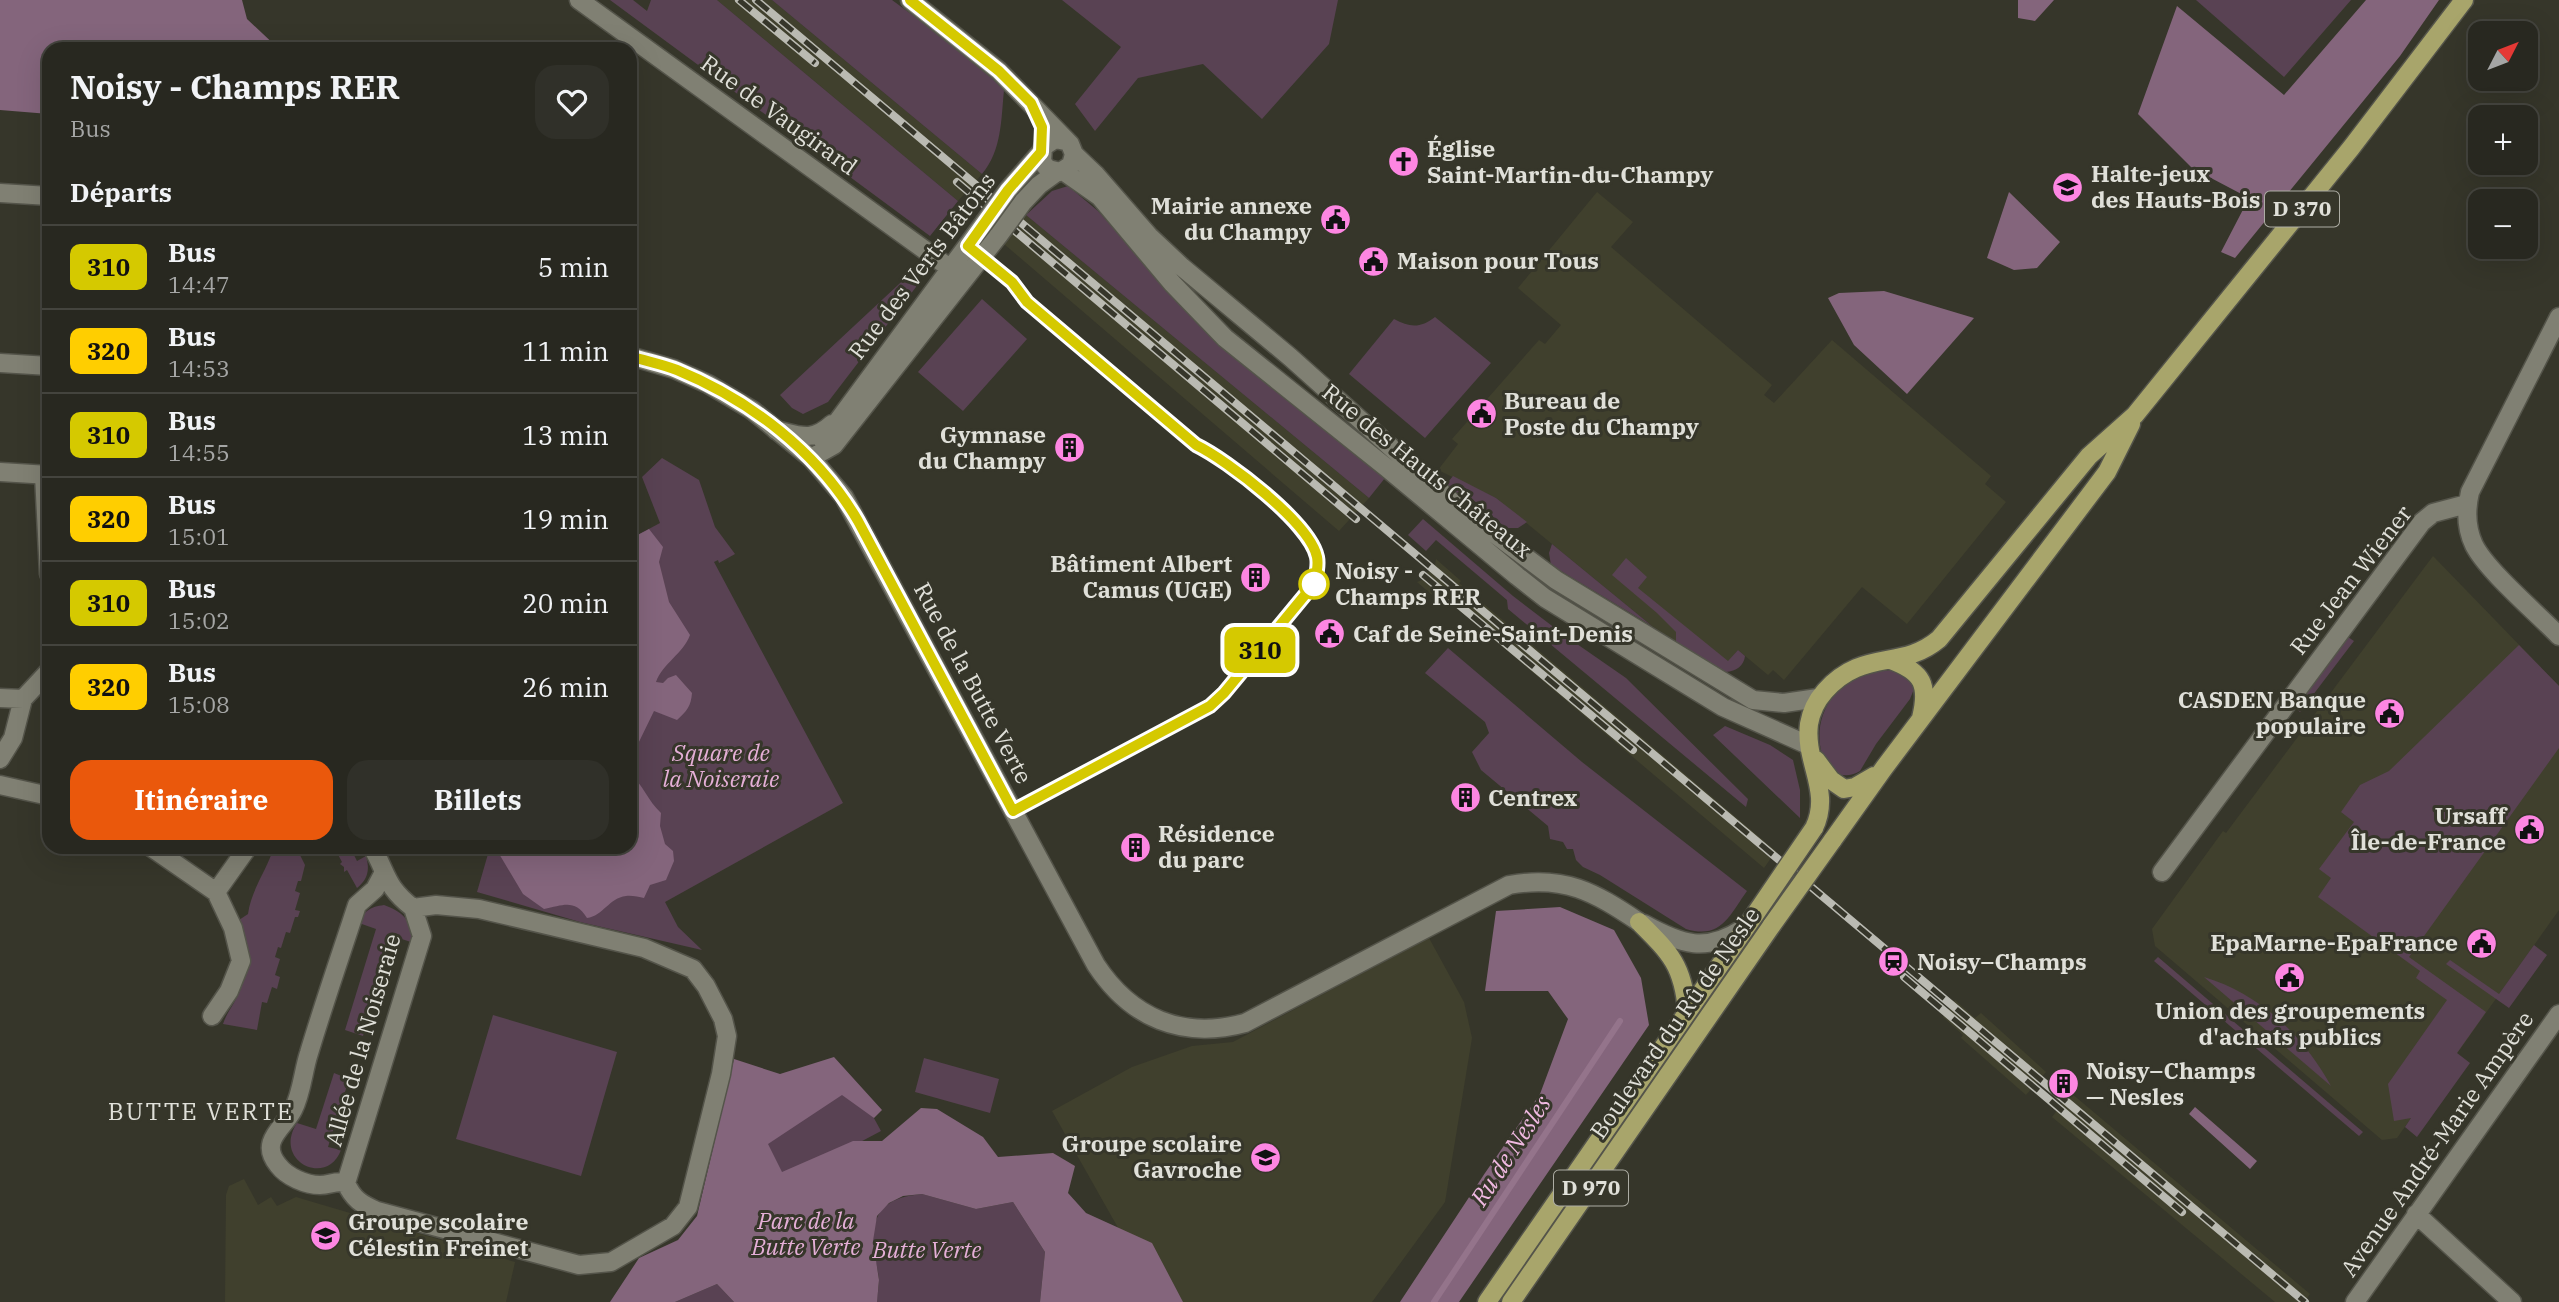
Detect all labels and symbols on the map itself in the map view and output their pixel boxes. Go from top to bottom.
north arrow [2468,21,2538,91]
street label: Rue de Vaugirard [696,47,864,181]
place label: Église Saint-Martin-du-Champy [1427,133,1713,189]
church icon: Église Saint-Martin-du-Champy [1387,145,1421,179]
place label: Halte-jeux des Hauts-Bois [2091,158,2260,214]
street label: Rue des Verts Bâtons [841,166,1001,365]
school or university icon: Halte-jeux des Hauts-Bois [2051,170,2085,204]
place label: Mairie annexe du Champy [1151,190,1312,246]
road number: D 370 [2265,192,2339,227]
public building icon: Mairie annexe du Champy [1318,202,1352,236]
public building icon: Maison pour Tous [1357,244,1391,278]
place label: Maison pour Tous [1397,245,1599,275]
street label: Rue des Hauts Châteaux [1317,376,1539,564]
place label: Bureau de Poste du Champy [1504,385,1699,441]
public building icon: Bureau de Poste du Champy [1464,397,1498,431]
place label: Gymnase du Champy [918,419,1046,475]
building icon: Gymnase du Champy [1052,431,1086,465]
street label: Rue Jean Wiener [2283,499,2418,660]
place label: Bâtiment Albert Camus (UGE) [1050,548,1232,604]
place label: Noisy - Champs RER [1335,555,1481,611]
building icon: Bâtiment Albert Camus (UGE) [1238,560,1272,594]
marker: Noisy - Champs RER [1299,569,1329,599]
street label: Rue de la Butte Verte [908,577,1040,788]
public building icon: Caf de Seine-Saint-Denis [1313,617,1347,651]
place label: Caf de Seine-Saint-Denis [1353,618,1633,648]
line badge: 310 [1220,627,1300,673]
place label: CASDEN Banque populaire [2178,684,2366,740]
public building icon: CASDEN Banque populaire [2372,696,2406,730]
park label: Square de la Noiseraie [663,737,779,793]
building icon: Centrex [1448,781,1482,815]
place label: Centrex [1488,782,1578,812]
place label: Ursaff Île-de-France [2351,800,2508,856]
public building icon: Ursaff Île-de-France [2512,812,2546,846]
place label: Résidence du parc [1158,818,1275,874]
building icon: Résidence du parc [1118,830,1152,864]
street label: Boulevard du Rû de Nesle [1583,901,1766,1144]
public building icon: EpaMarne-EpaFrance [2464,926,2498,960]
place label: EpaMarne-EpaFrance [2210,927,2458,957]
street label: Allée de la Noiseraie [317,930,407,1149]
station icon: Noisy–Champs [1877,945,1911,979]
place label: Noisy–Champs [1917,946,2087,976]
public building icon: Union des groupements d'achats publics [2273,960,2307,994]
place label: Union des groupements d'achats publics [2155,995,2425,1051]
street label: Avenue André-Marie Ampère [2333,1005,2539,1282]
place label: Noisy–Champs — Nesles [2086,1055,2256,1111]
building icon: Noisy–Champs — Nesles [2046,1067,2080,1101]
water label: Ru de Nesles [1462,1089,1558,1212]
district label: BUTTE VERTE [108,1095,294,1127]
place label: Groupe scolaire Gavroche [1062,1128,1242,1184]
school or university icon: Groupe scolaire Gavroche [1248,1140,1282,1174]
road number: D 970 [1554,1170,1628,1206]
park label: Parc de la Butte Verte [750,1205,861,1261]
place label: Groupe scolaire Célestin Freinet [348,1206,529,1262]
school or university icon: Groupe scolaire Célestin Freinet [308,1218,342,1252]
park label: Butte Verte [871,1234,982,1264]

